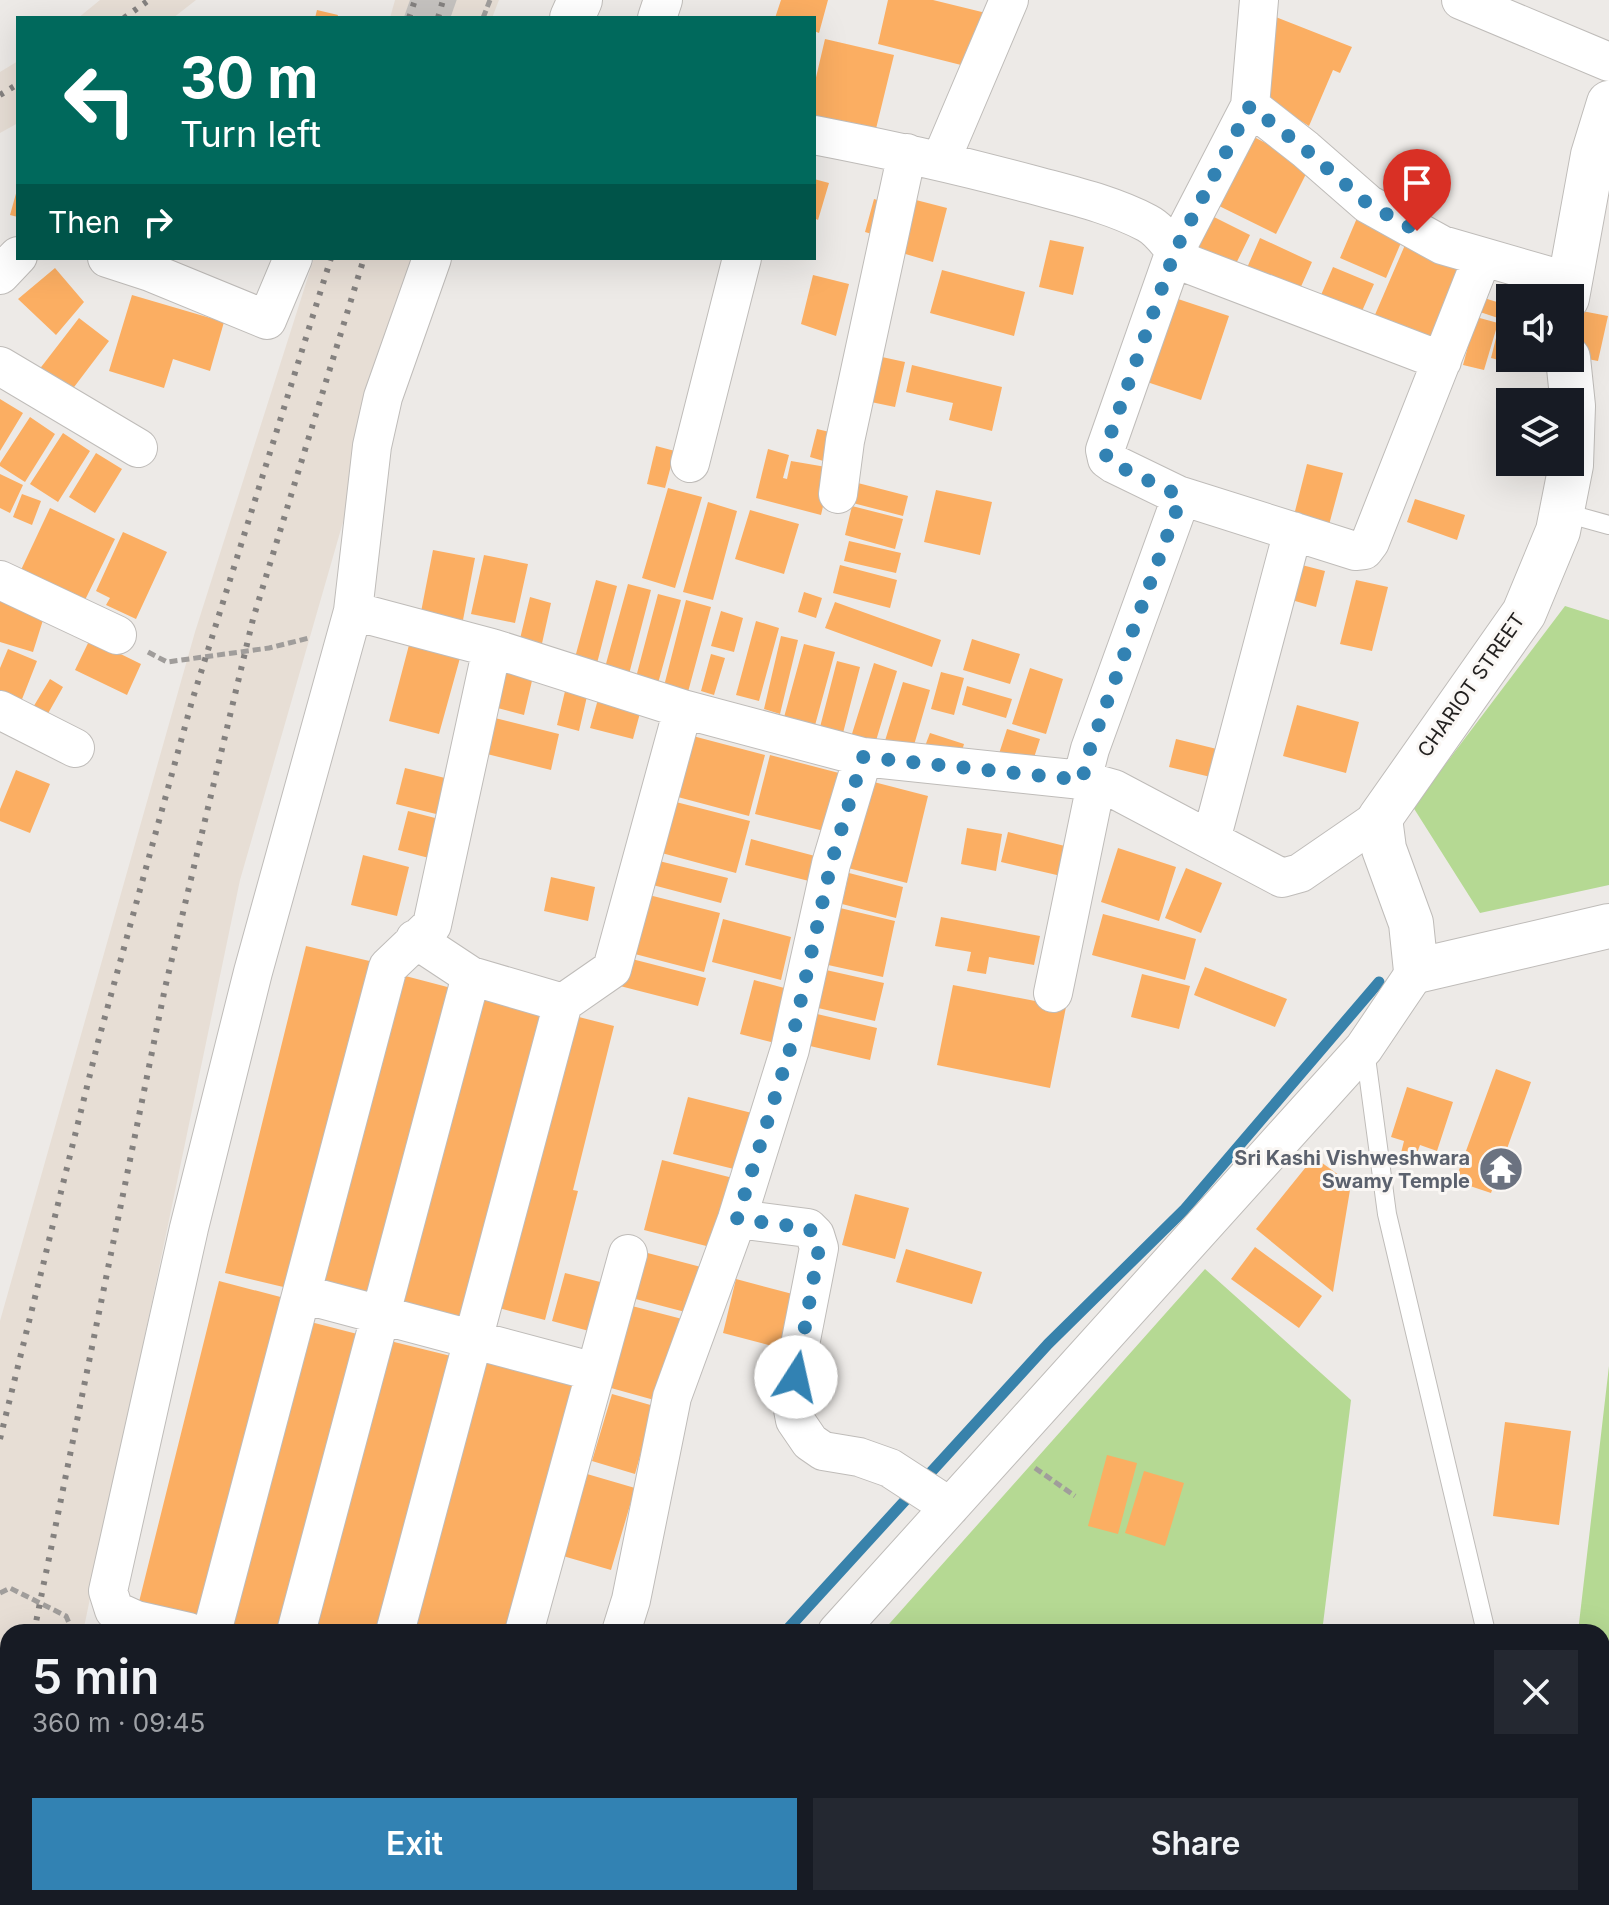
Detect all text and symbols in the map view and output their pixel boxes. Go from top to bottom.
text: 30 m [180,44,318,112]
icon: left [48,48,152,152]
text: Turn left [180,112,321,156]
pin [1383,149,1451,231]
icon: arrive [1395,161,1439,205]
icon: right [136,200,180,244]
text: Then [48,204,120,240]
map controls [1496,284,1584,476]
button: sound [1496,284,1584,372]
button: layers [1496,388,1584,476]
street label: CHARIOT STREET [1412,608,1530,762]
temple icon: Sri Kashi Vishweshwara Swamy Temple [1477,1145,1525,1193]
place label: Sri Kashi Vishweshwara Swamy Temple [1234,1146,1470,1193]
position arrow [754,1335,838,1419]
text: 5 min [32,1647,159,1706]
button: close [1494,1650,1578,1734]
text: 360 m · 09:45 [32,1707,205,1738]
button: Exit [32,1798,797,1890]
button: Share [813,1798,1578,1890]

